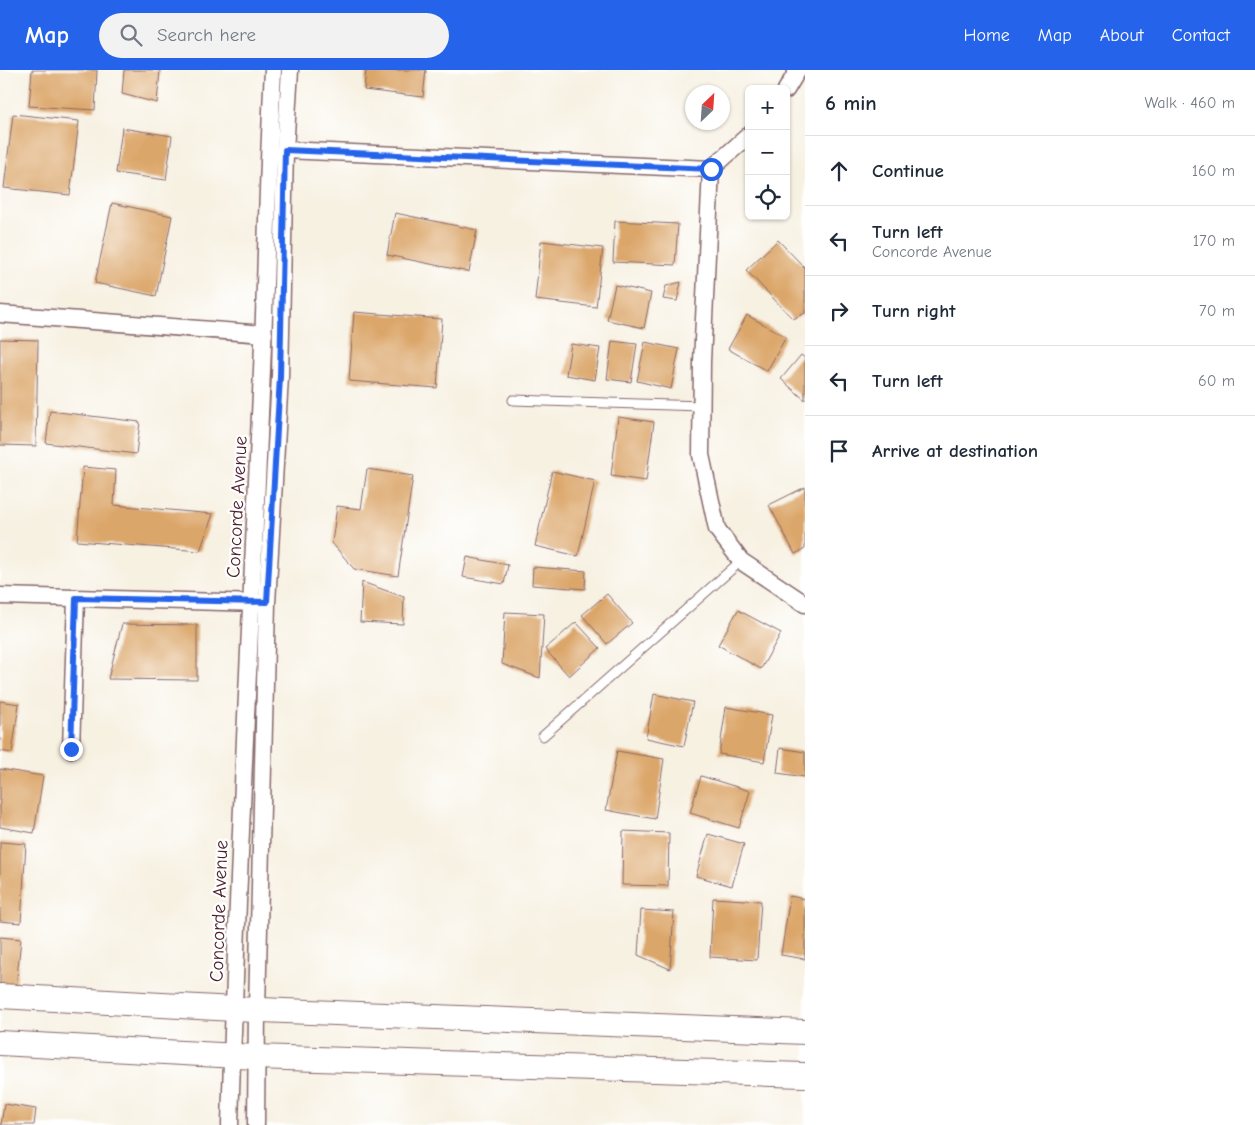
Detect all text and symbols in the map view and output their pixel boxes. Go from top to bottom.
search box [99,13,449,58]
text: Map [25,21,69,49]
icon: search [117,21,145,49]
text: Search here [157,24,256,46]
text: Home [963,25,1010,46]
text: Map [1038,25,1072,46]
text: About [1100,25,1144,46]
text: Contact [1172,25,1230,46]
north arrow [685,85,730,130]
map controls [745,85,790,220]
button: + [745,85,790,130]
text: 6 min [825,91,877,115]
text: Walk · 460 m [1144,94,1235,112]
button: − [745,130,790,175]
icon: ahead [825,157,853,185]
route start [700,158,723,181]
text: Continue [872,160,944,182]
text: 160 m [1192,162,1235,180]
button: locate [745,175,790,220]
text: Turn left [872,221,943,243]
icon: left [825,227,853,255]
text: 170 m [1193,232,1235,250]
text: Concorde Avenue [872,243,992,261]
icon: right [825,297,853,325]
text: Turn right [872,300,956,322]
text: 70 m [1199,302,1235,320]
icon: left [825,367,853,395]
text: Turn left [872,370,943,392]
text: 60 m [1198,372,1235,390]
street label: Concorde Avenue [222,435,252,579]
icon: arrive [825,437,853,465]
text: Arrive at destination [872,440,1038,462]
route end [60,738,83,761]
street label: Concorde Avenue [206,840,232,982]

